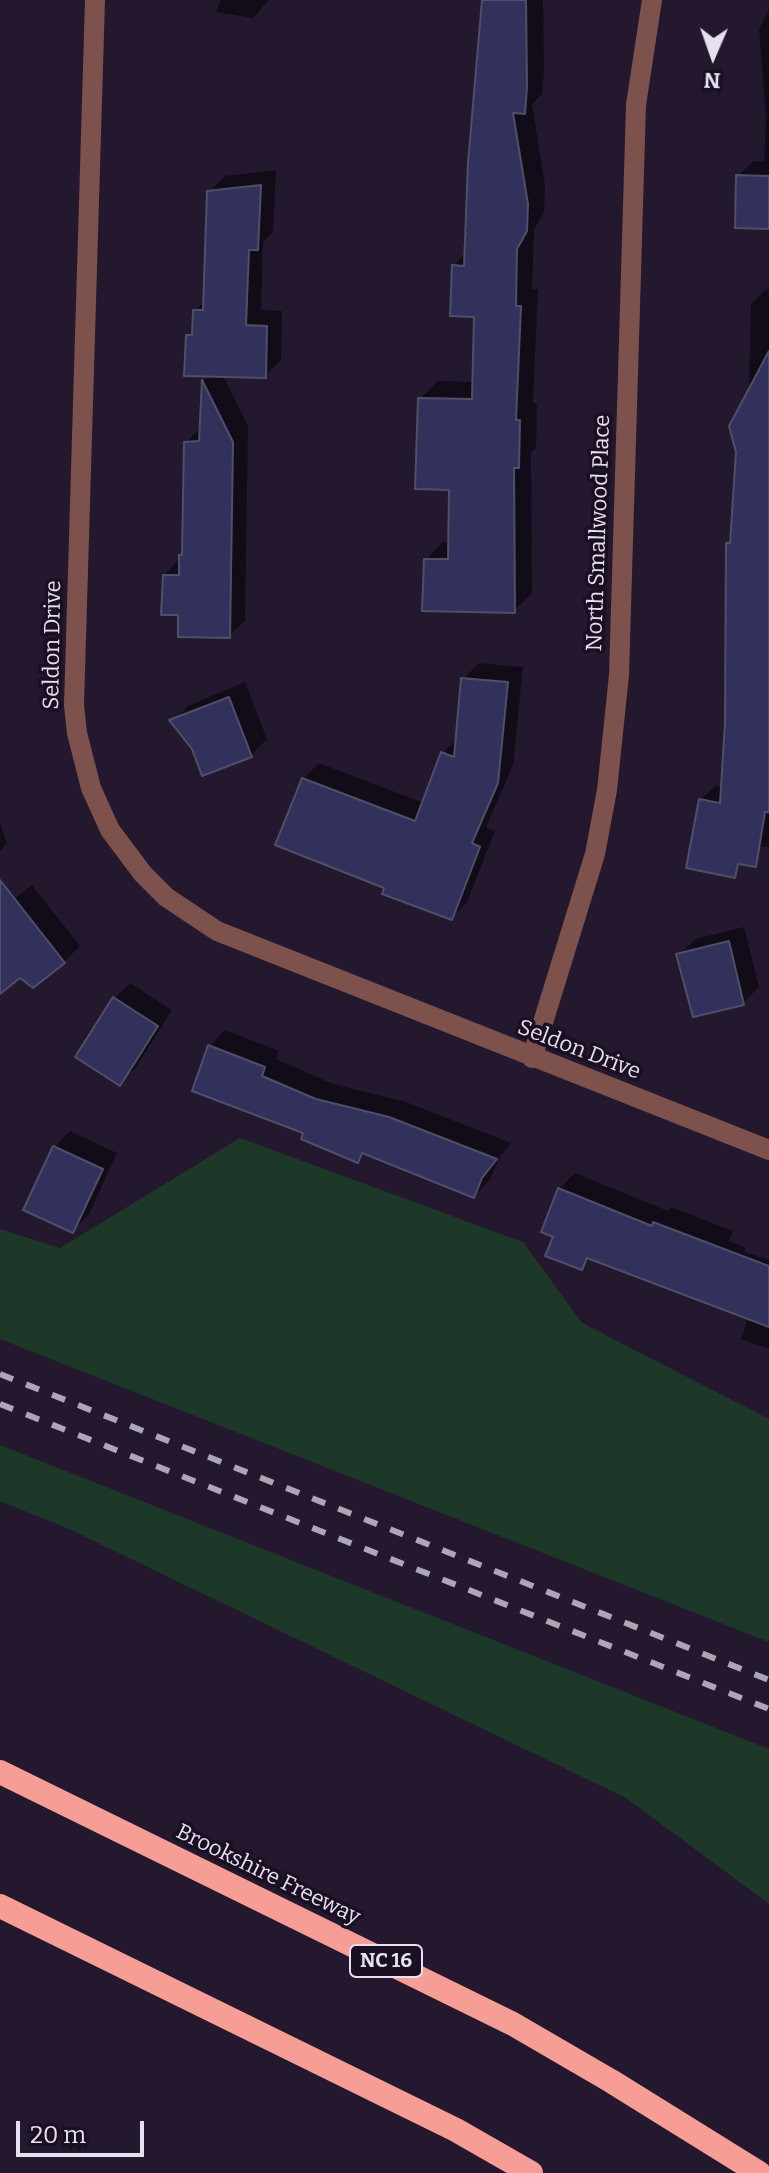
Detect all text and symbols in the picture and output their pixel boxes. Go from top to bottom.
north arrow [673,16,753,96]
text: N [703,67,721,94]
street label: North Smallwood Place [582,414,616,652]
street label: Seldon Drive [39,580,67,710]
street label: Seldon Drive [514,1014,644,1086]
street label: Brookshire Freeway [172,1819,364,1931]
road number: NC 16 [350,1945,422,1977]
scale bar [20,2105,148,2155]
text: 20 m [30,2121,86,2149]

